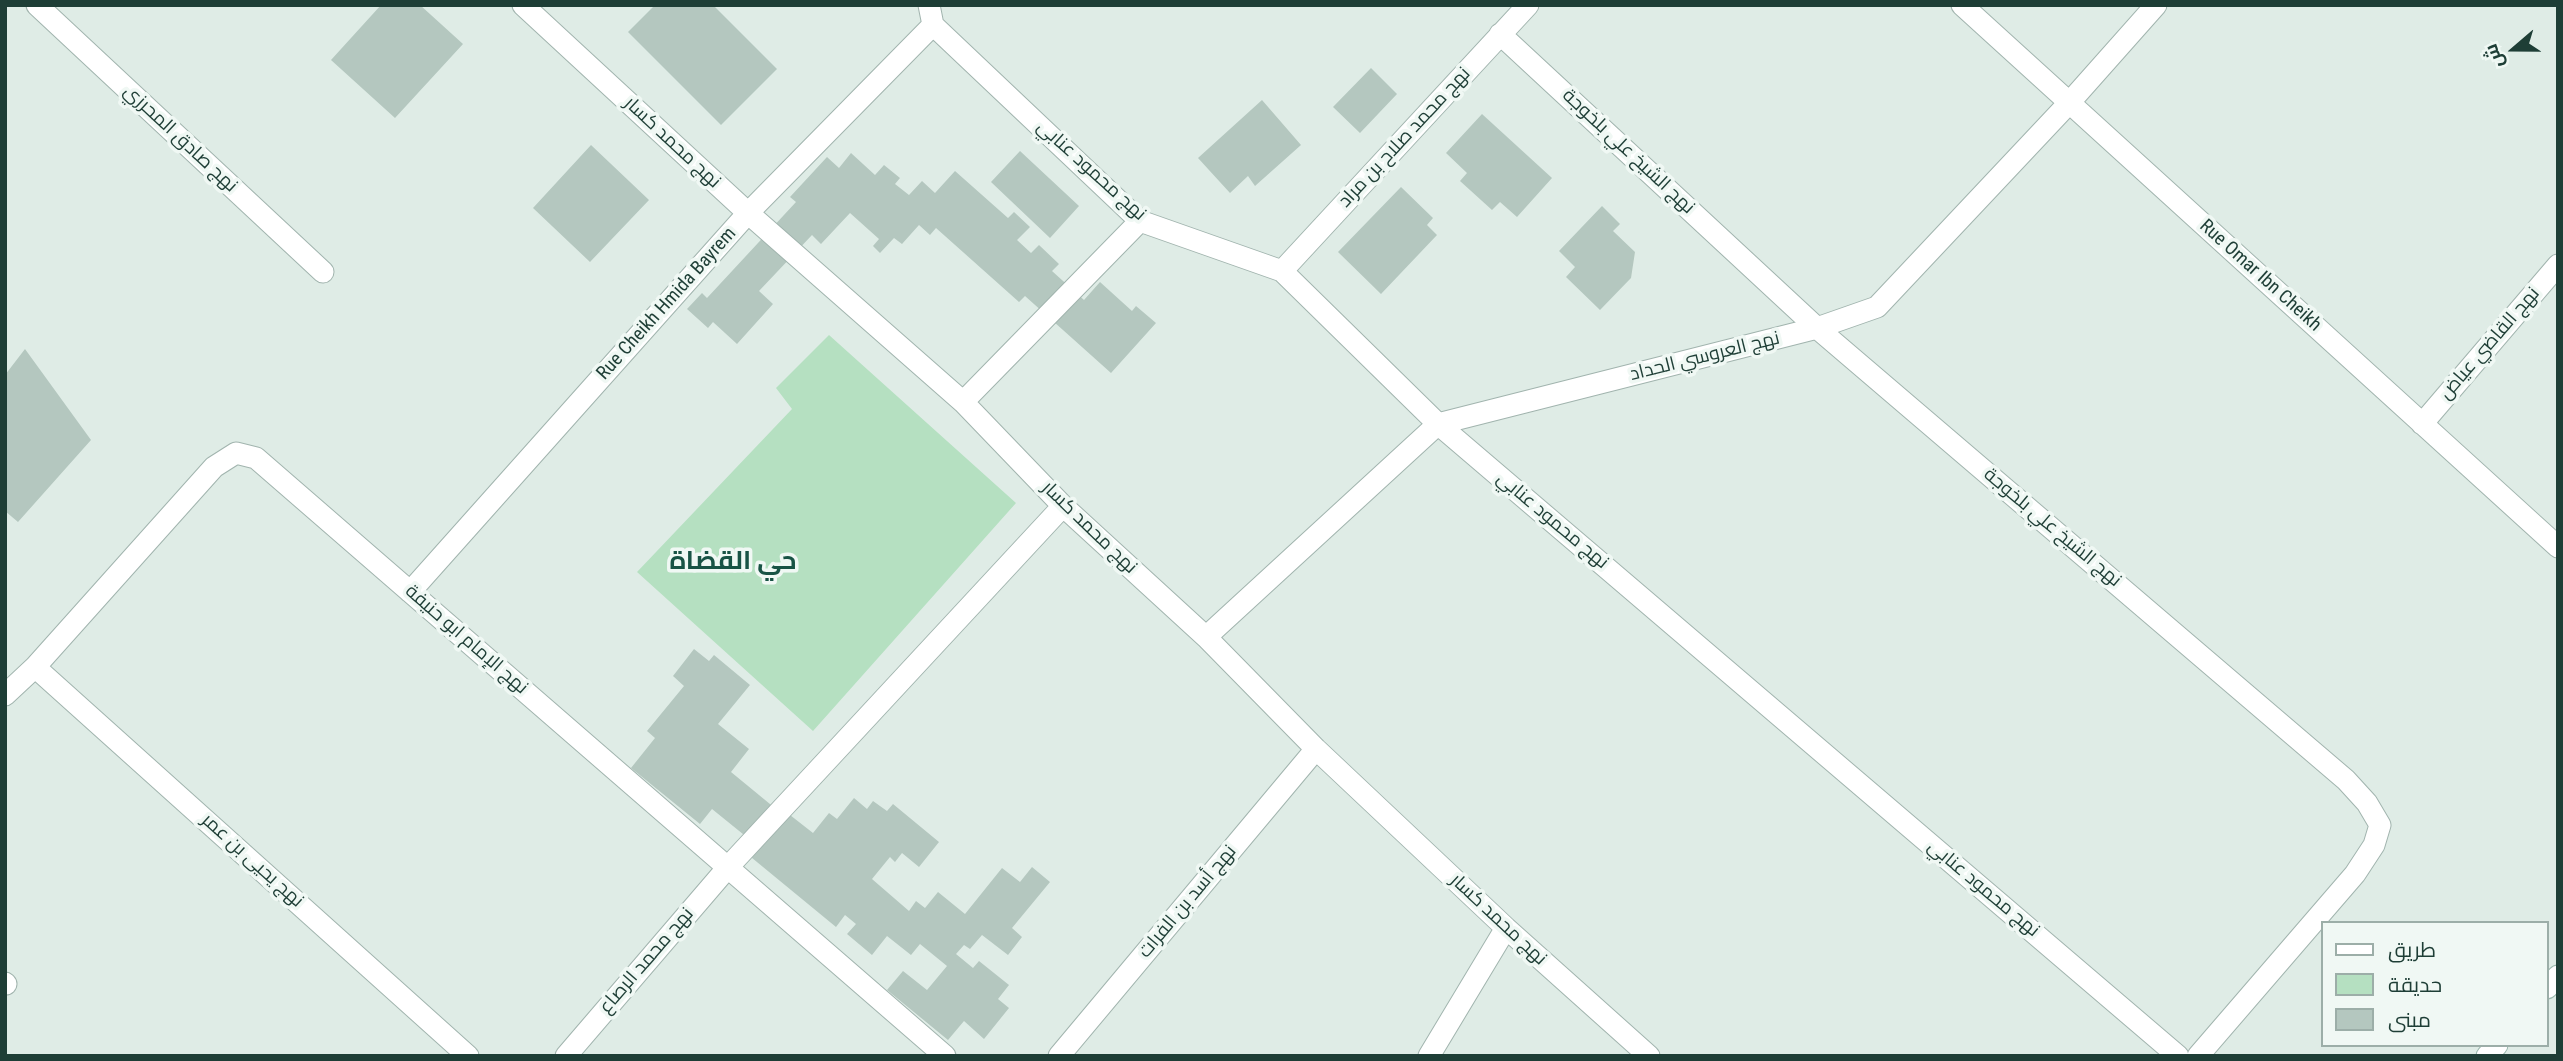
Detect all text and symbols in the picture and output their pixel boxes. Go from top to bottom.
north arrow [2479,14,2549,84]
text: ش [2479,41,2509,72]
street label: نهج محمد صلاح بن مراد [1334,63,1476,213]
street label: نهج صادق المحرزي [118,80,242,198]
street label: نهج الشيخ علي بلخوجة [1557,85,1699,219]
street label: نهج محمد كسار [619,92,725,194]
street label: نهج محمود عنابي [1032,116,1150,226]
street label: Rue Omar Ibn Cheikh [2194,215,2326,337]
street label: Rue Cheikh Hmida Bayrem [593,223,741,385]
street label: نهج القاضي عياض [2435,283,2545,405]
street label: نهج العروسي الحداد [1628,327,1782,387]
street label: نهج الشيخ علي بلخوجة [1978,464,2126,592]
street label: نهج محمود عنابي [1491,468,1613,574]
street label: نهج محمد كسار [1037,477,1141,579]
district label: حي القضاة [670,546,796,578]
street label: نهج الإمام ابو حنيفة [400,580,532,700]
street label: نهج يحيى بن عمر [196,809,308,913]
street label: نهج محمود عنابي [1922,836,2044,942]
street label: نهج أسد بن الفرات [1134,841,1242,963]
street label: نهج محمد كسار [1445,869,1551,971]
street label: نهج محمد الرصاع [595,903,699,1019]
legend [2322,921,2549,1047]
text: طريق [2388,938,2436,962]
text: حديقة [2388,973,2442,997]
text: مبنى [2388,1008,2431,1032]

